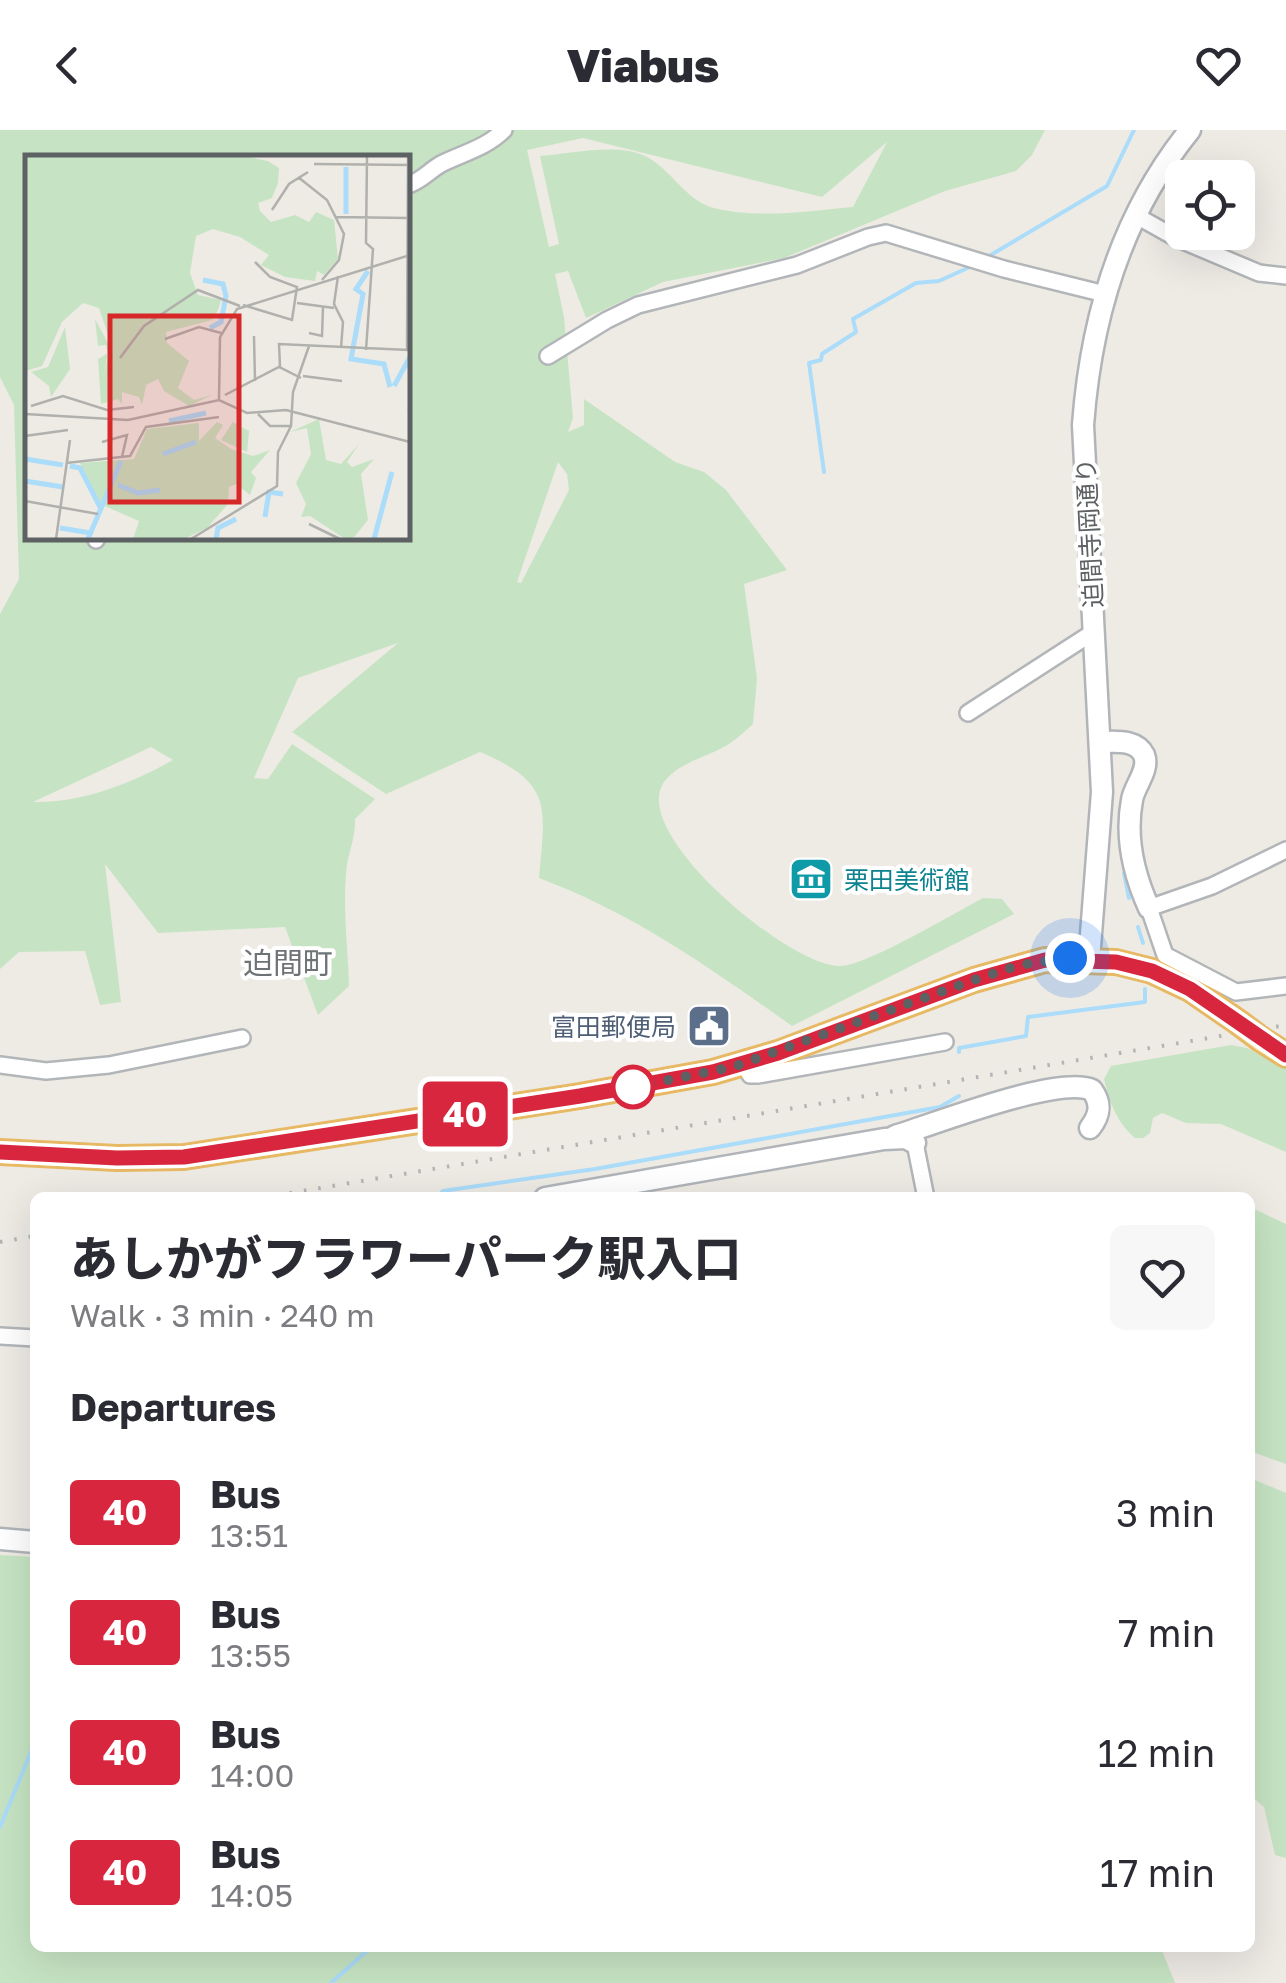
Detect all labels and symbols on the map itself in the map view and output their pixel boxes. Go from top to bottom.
inset map [25,155,410,540]
street label: 迫間寺岡通り [1070,457,1108,609]
museum icon: 栗田美術館 [788,856,834,902]
place label: 栗田美術館 [844,864,969,895]
your location [1045,933,1095,983]
district label: 迫間町 [243,945,333,981]
public building icon: 富田郵便局 [686,1003,732,1049]
place label: 富田郵便局 [551,1011,676,1042]
unlabelled marker [612,1066,654,1108]
line badge: 40 [420,1082,510,1146]

